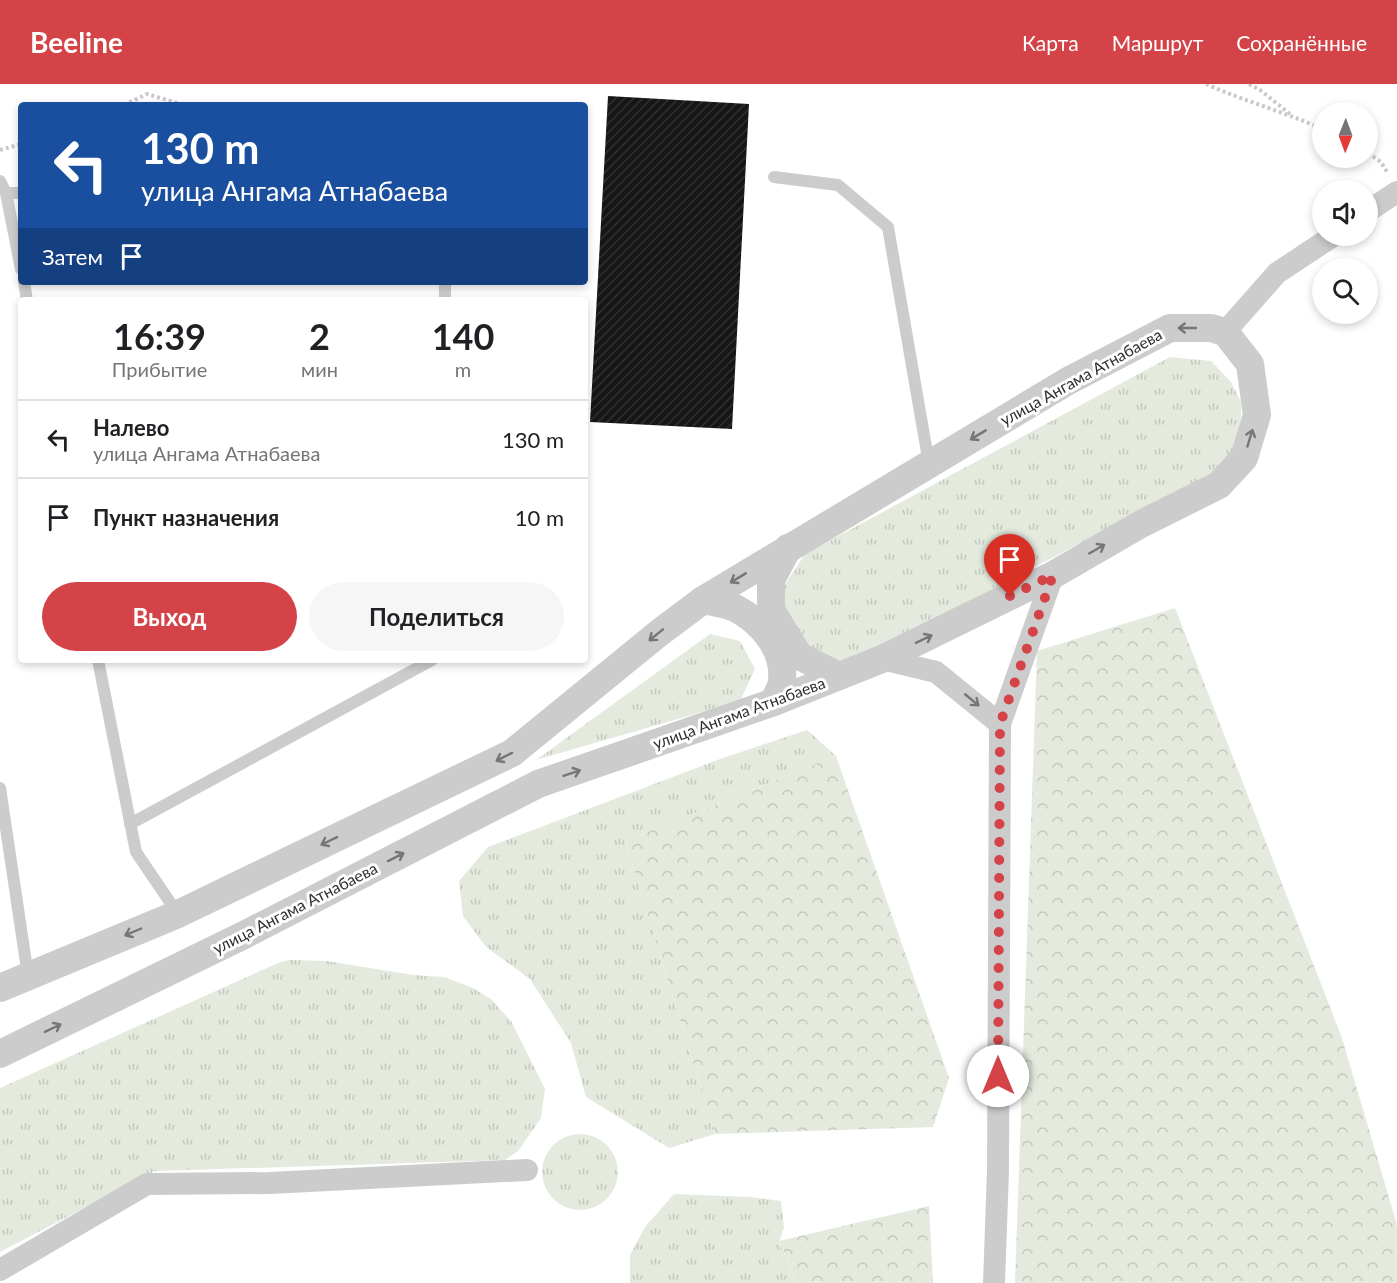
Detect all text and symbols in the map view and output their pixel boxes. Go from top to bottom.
text: Beeline [30,25,123,59]
text: Карта [1022,30,1079,55]
text: Маршрут [1112,30,1203,55]
text: Сохранённые [1236,30,1367,55]
north arrow [1312,102,1378,168]
map controls [1312,102,1378,324]
text: 130 m [141,123,259,173]
icon: left [42,126,120,204]
text: улица Ангама Атнабаева [141,174,448,207]
button: sound [1312,180,1378,246]
icon: arrive [115,240,148,273]
text: Затем [42,243,103,270]
button: search [1312,258,1378,324]
text: 16:39 [113,314,206,358]
text: 2 [309,314,330,358]
text: 140 [432,314,494,358]
one-way arrow [1177,322,1197,334]
street label: улица Ангама Атнабаева [997,324,1165,429]
text: Прибытие [112,357,207,381]
text: мин [301,357,338,381]
text: m [455,357,471,381]
text: Налево [93,414,169,441]
icon: left [42,423,75,456]
text: 130 m [502,426,564,453]
one-way arrow [970,429,987,441]
one-way arrow [1245,429,1256,448]
text: улица Ангама Атнабаева [93,441,320,465]
icon: arrive [42,501,75,534]
text: Пункт назначения [93,504,279,531]
text: 10 m [515,504,564,531]
pin [984,534,1035,596]
icon: arrive [993,543,1026,576]
one-way arrow [1088,543,1106,554]
one-way arrow [730,573,747,585]
button: Выход [42,582,297,651]
button: Поделиться [309,582,564,651]
one-way arrow [648,629,664,642]
one-way arrow [915,632,933,644]
street label: улица Ангама Атнабаева [650,672,828,753]
one-way arrow [964,694,980,707]
one-way arrow [496,752,514,763]
one-way arrow [562,766,581,777]
one-way arrow [320,836,338,848]
one-way arrow [387,851,405,862]
street label: улица Ангама Атнабаева [209,858,380,957]
one-way arrow [124,927,142,939]
one-way arrow [43,1022,61,1034]
position arrow [966,1044,1030,1108]

